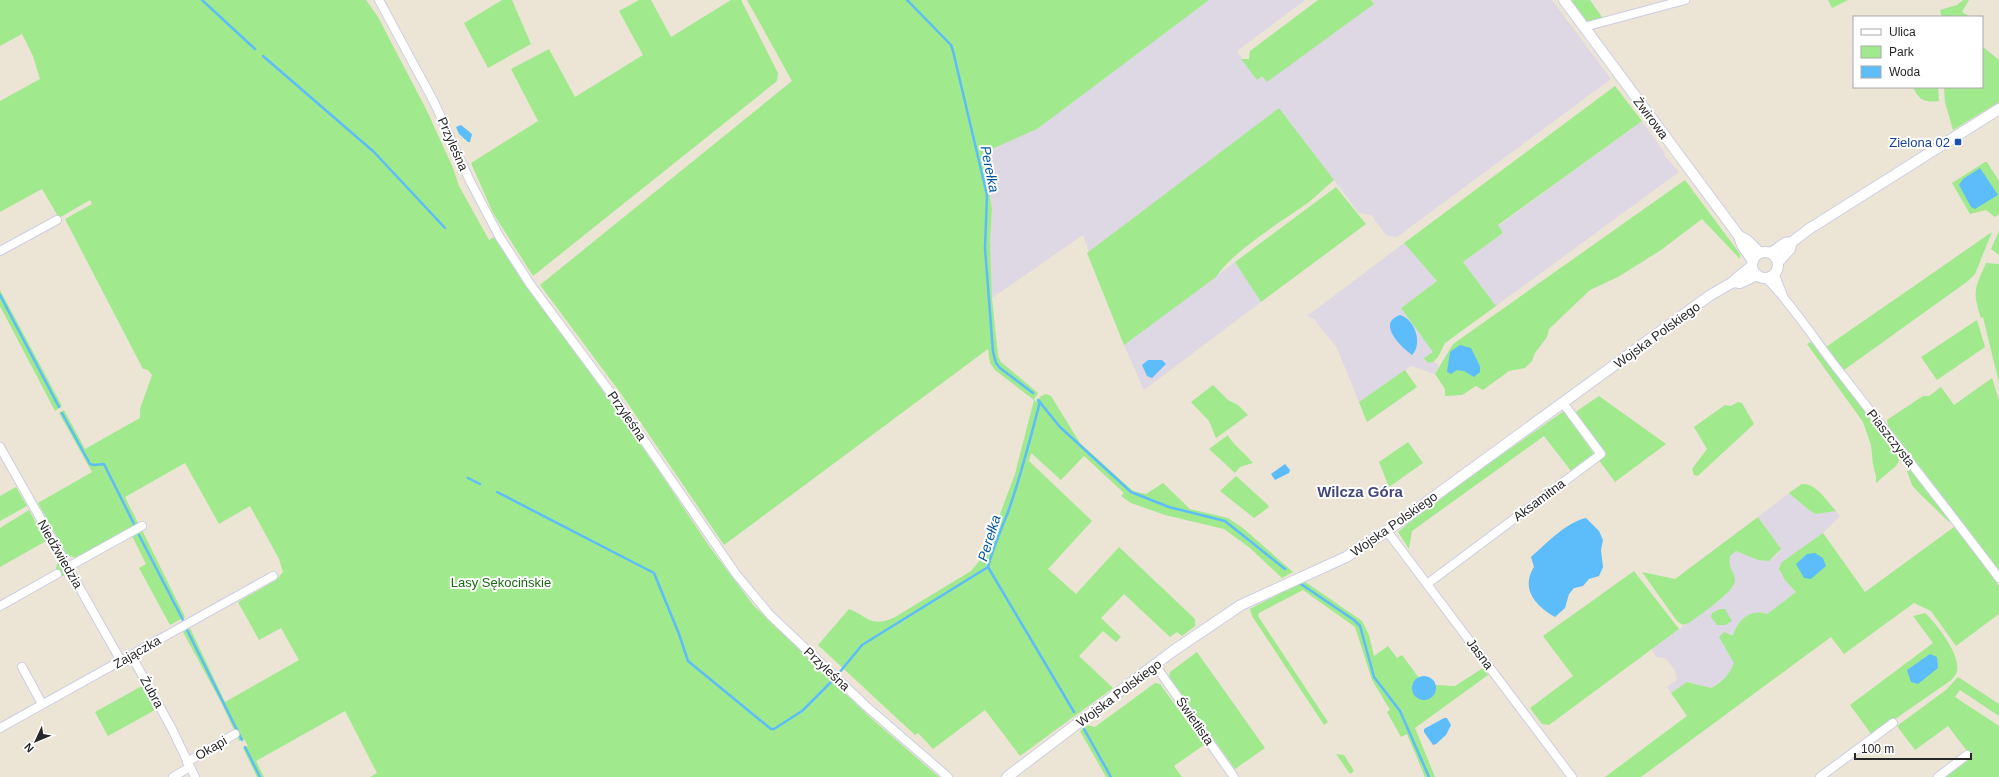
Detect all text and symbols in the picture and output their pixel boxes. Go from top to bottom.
legend [1853,16,1983,88]
text: Ulica [1889,25,1916,39]
text: Park [1889,45,1915,59]
text: Woda [1889,65,1920,79]
street label: Żwirowa [1630,94,1672,142]
street label: Przyleśna [435,115,472,174]
place label: Zielona 02 [1889,135,1950,150]
marker: Zielona 02 [1953,137,1963,147]
water label: Perełka [978,144,1002,194]
street label: Wojska Polskiego [1611,299,1703,371]
street label: Przyleśna [604,388,650,444]
street label: Piaszczysta [1864,406,1919,470]
street label: Aksamitna [1510,475,1568,524]
district label: Wilcza Góra [1317,483,1404,500]
street label: Wojska Polskiego [1348,488,1440,560]
water label: Perełka [974,513,1004,563]
street label: Niedźwiedzia [34,517,86,592]
park label: Lasy Sękocińskie [451,575,551,590]
street label: Zajączka [111,632,164,672]
street label: Jasna [1464,636,1497,673]
street label: Przyleśna [801,644,854,694]
street label: Wojska Polskiego [1074,656,1164,730]
street label: Żubra [137,674,167,711]
street label: Świetlista [1173,694,1217,748]
north arrow [16,721,56,761]
street label: Okapi [193,733,230,763]
scale bar [1855,735,1971,761]
text: N [22,741,36,755]
text: 100 m [1861,742,1894,756]

